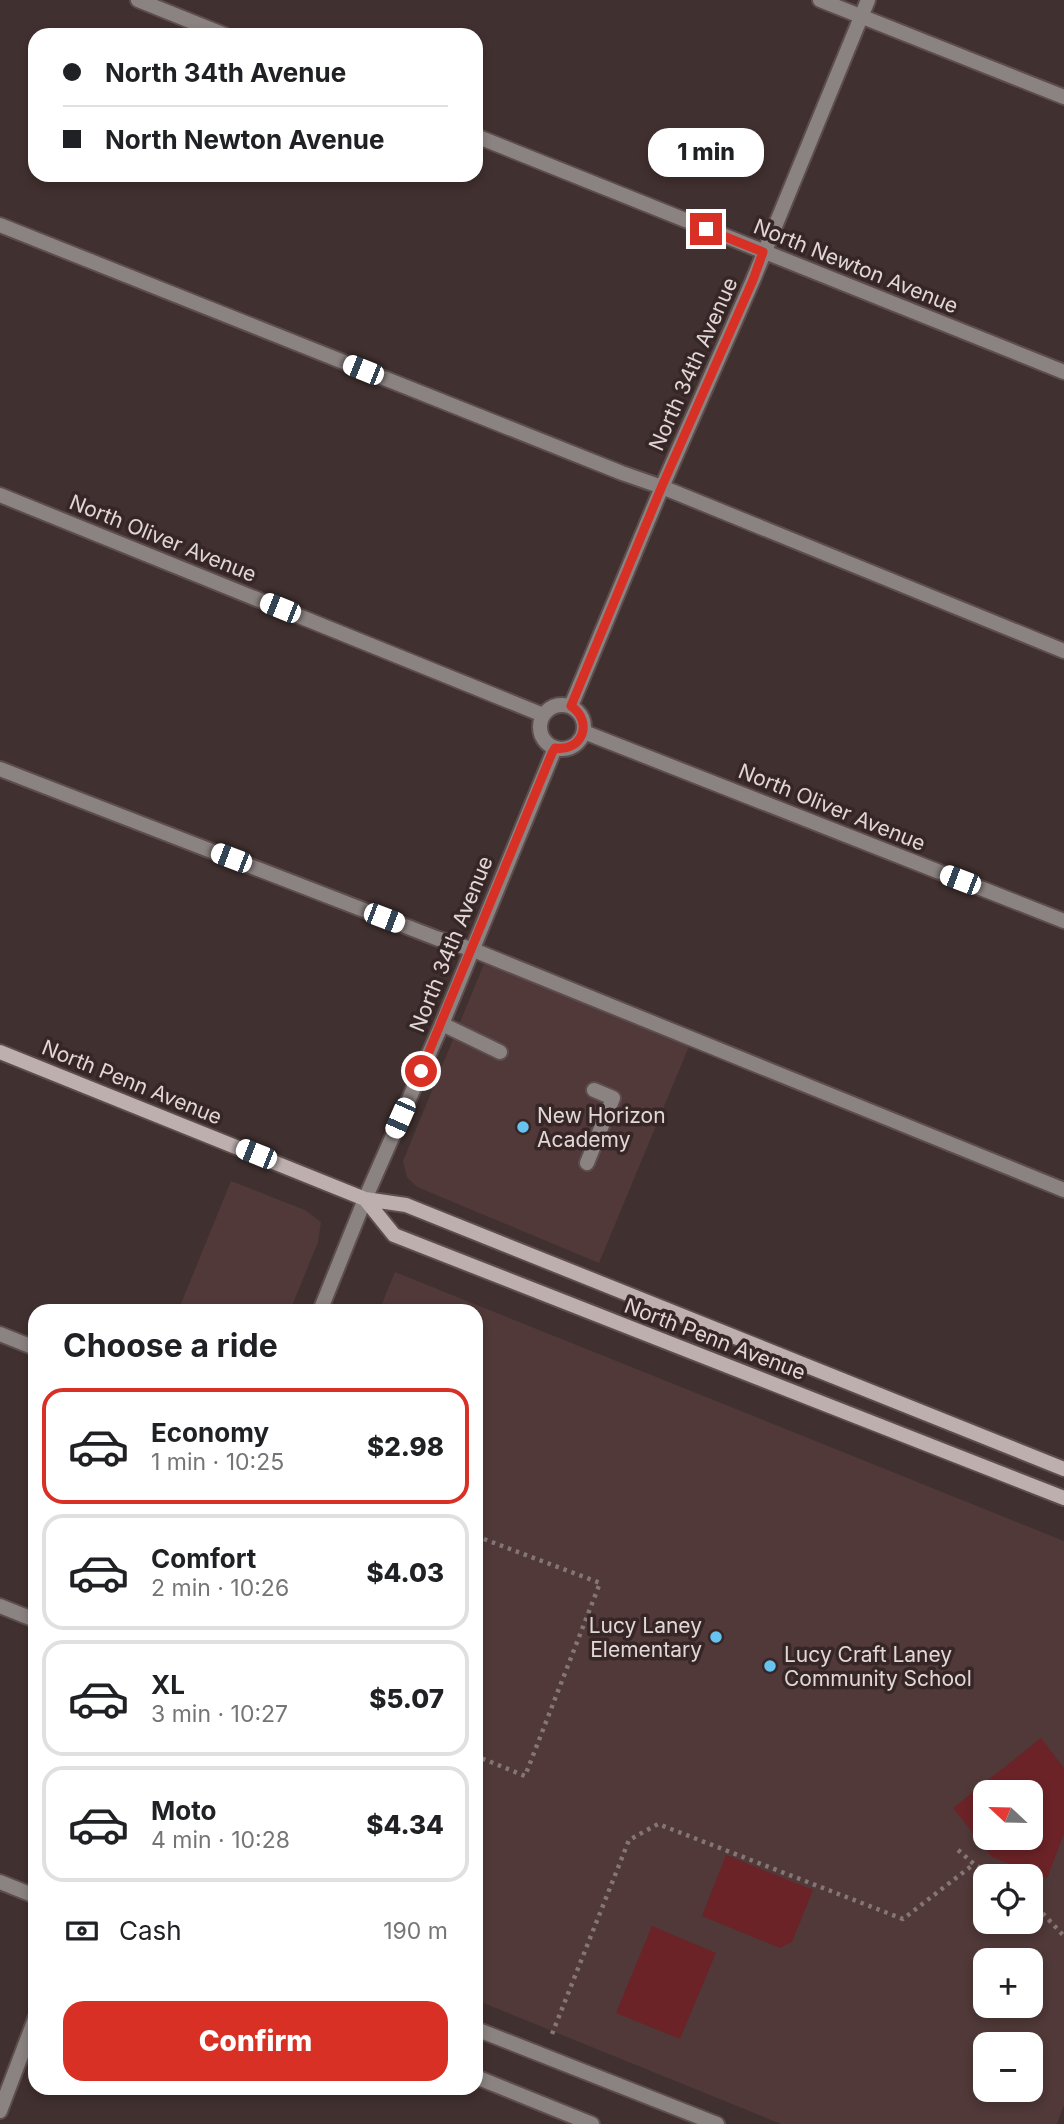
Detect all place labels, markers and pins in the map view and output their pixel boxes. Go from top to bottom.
place label: New Horizon Academy [537,1103,666,1152]
marker: New Horizon Academy [515,1119,531,1135]
place label: Lucy Laney Elementary [589,1613,702,1662]
marker: Lucy Laney Elementary [708,1629,724,1645]
place label: Lucy Craft Laney Community School [784,1642,972,1691]
marker: Lucy Craft Laney Community School [762,1658,778,1674]

